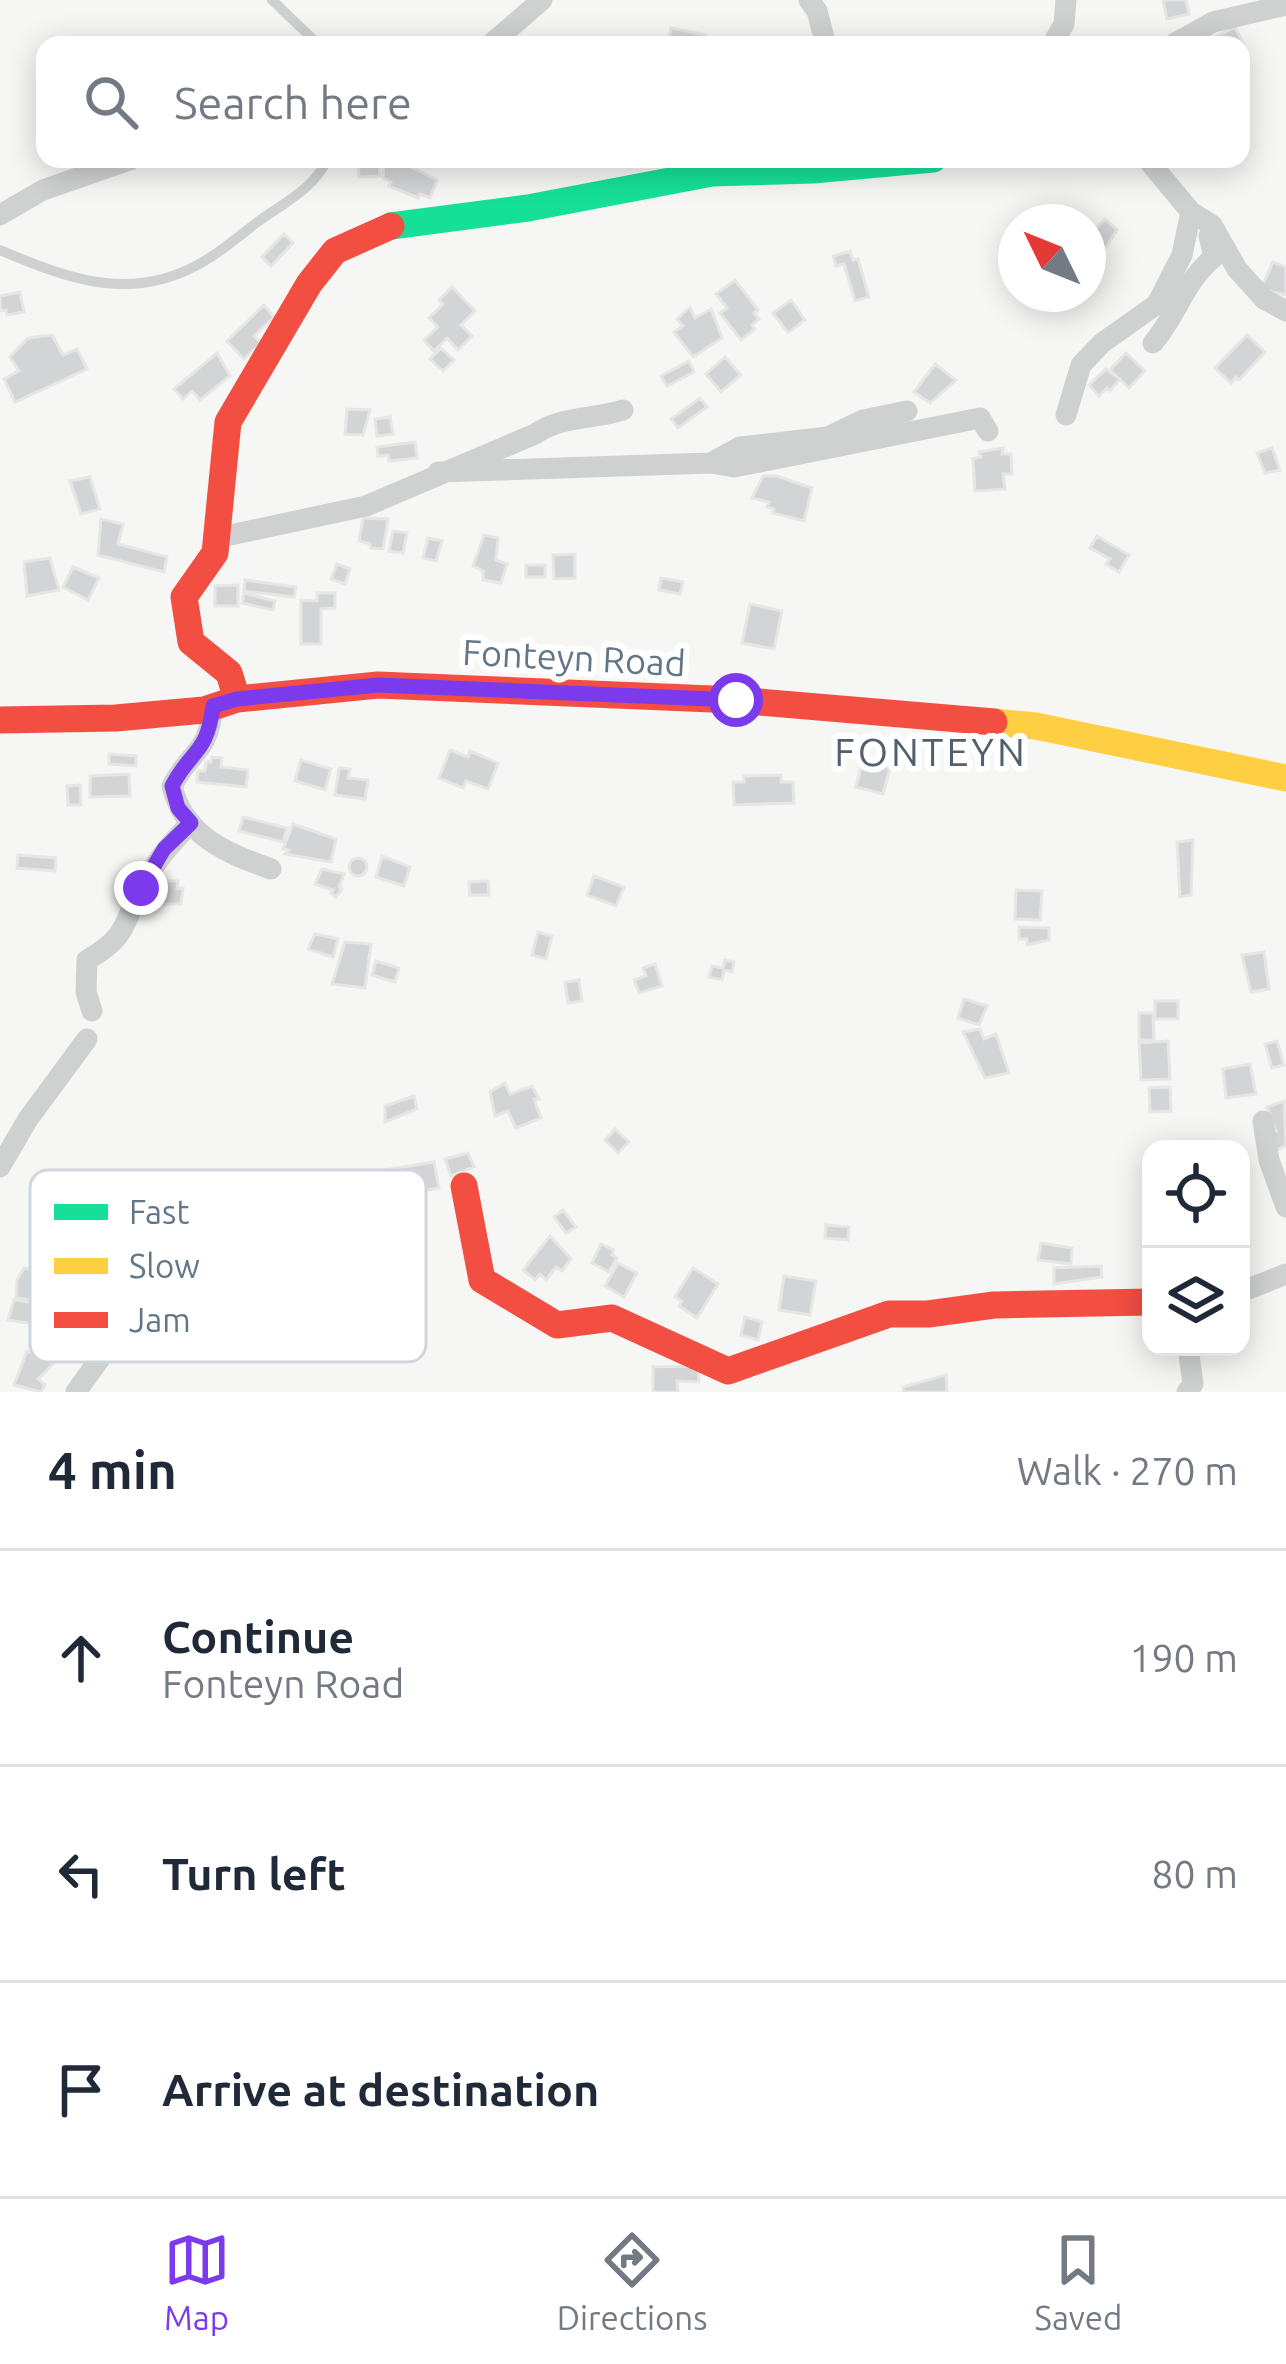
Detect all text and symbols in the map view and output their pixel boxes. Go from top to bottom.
search box [36,36,1250,168]
icon: search [78,69,144,135]
text: Search here [174,77,412,128]
north arrow [998,204,1106,312]
street label: Fonteyn Road [461,631,687,683]
route start [709,673,763,727]
district label: FONTEYN [834,730,1028,773]
route end [114,861,168,915]
map controls [1142,1140,1250,1356]
button: locate [1142,1140,1250,1248]
legend [30,1170,426,1362]
text: Fast [129,1193,189,1230]
text: Slow [129,1247,200,1284]
button: layers [1142,1248,1250,1356]
text: Jam [129,1301,191,1338]
text: 4 min [48,1441,177,1499]
text: Walk · 270 m [1017,1449,1238,1492]
text: Continue [162,1611,354,1662]
icon: ahead [48,1625,114,1691]
text: 190 m [1129,1636,1238,1679]
text: Fonteyn Road [162,1662,404,1705]
icon: left [48,1841,114,1907]
text: Turn left [162,1848,346,1899]
text: 80 m [1151,1852,1238,1895]
icon: arrive [48,2057,114,2123]
text: Arrive at destination [162,2064,599,2115]
tab: Map [164,2227,230,2336]
tab: Directions [557,2227,707,2336]
tab: Saved [1035,2227,1122,2336]

